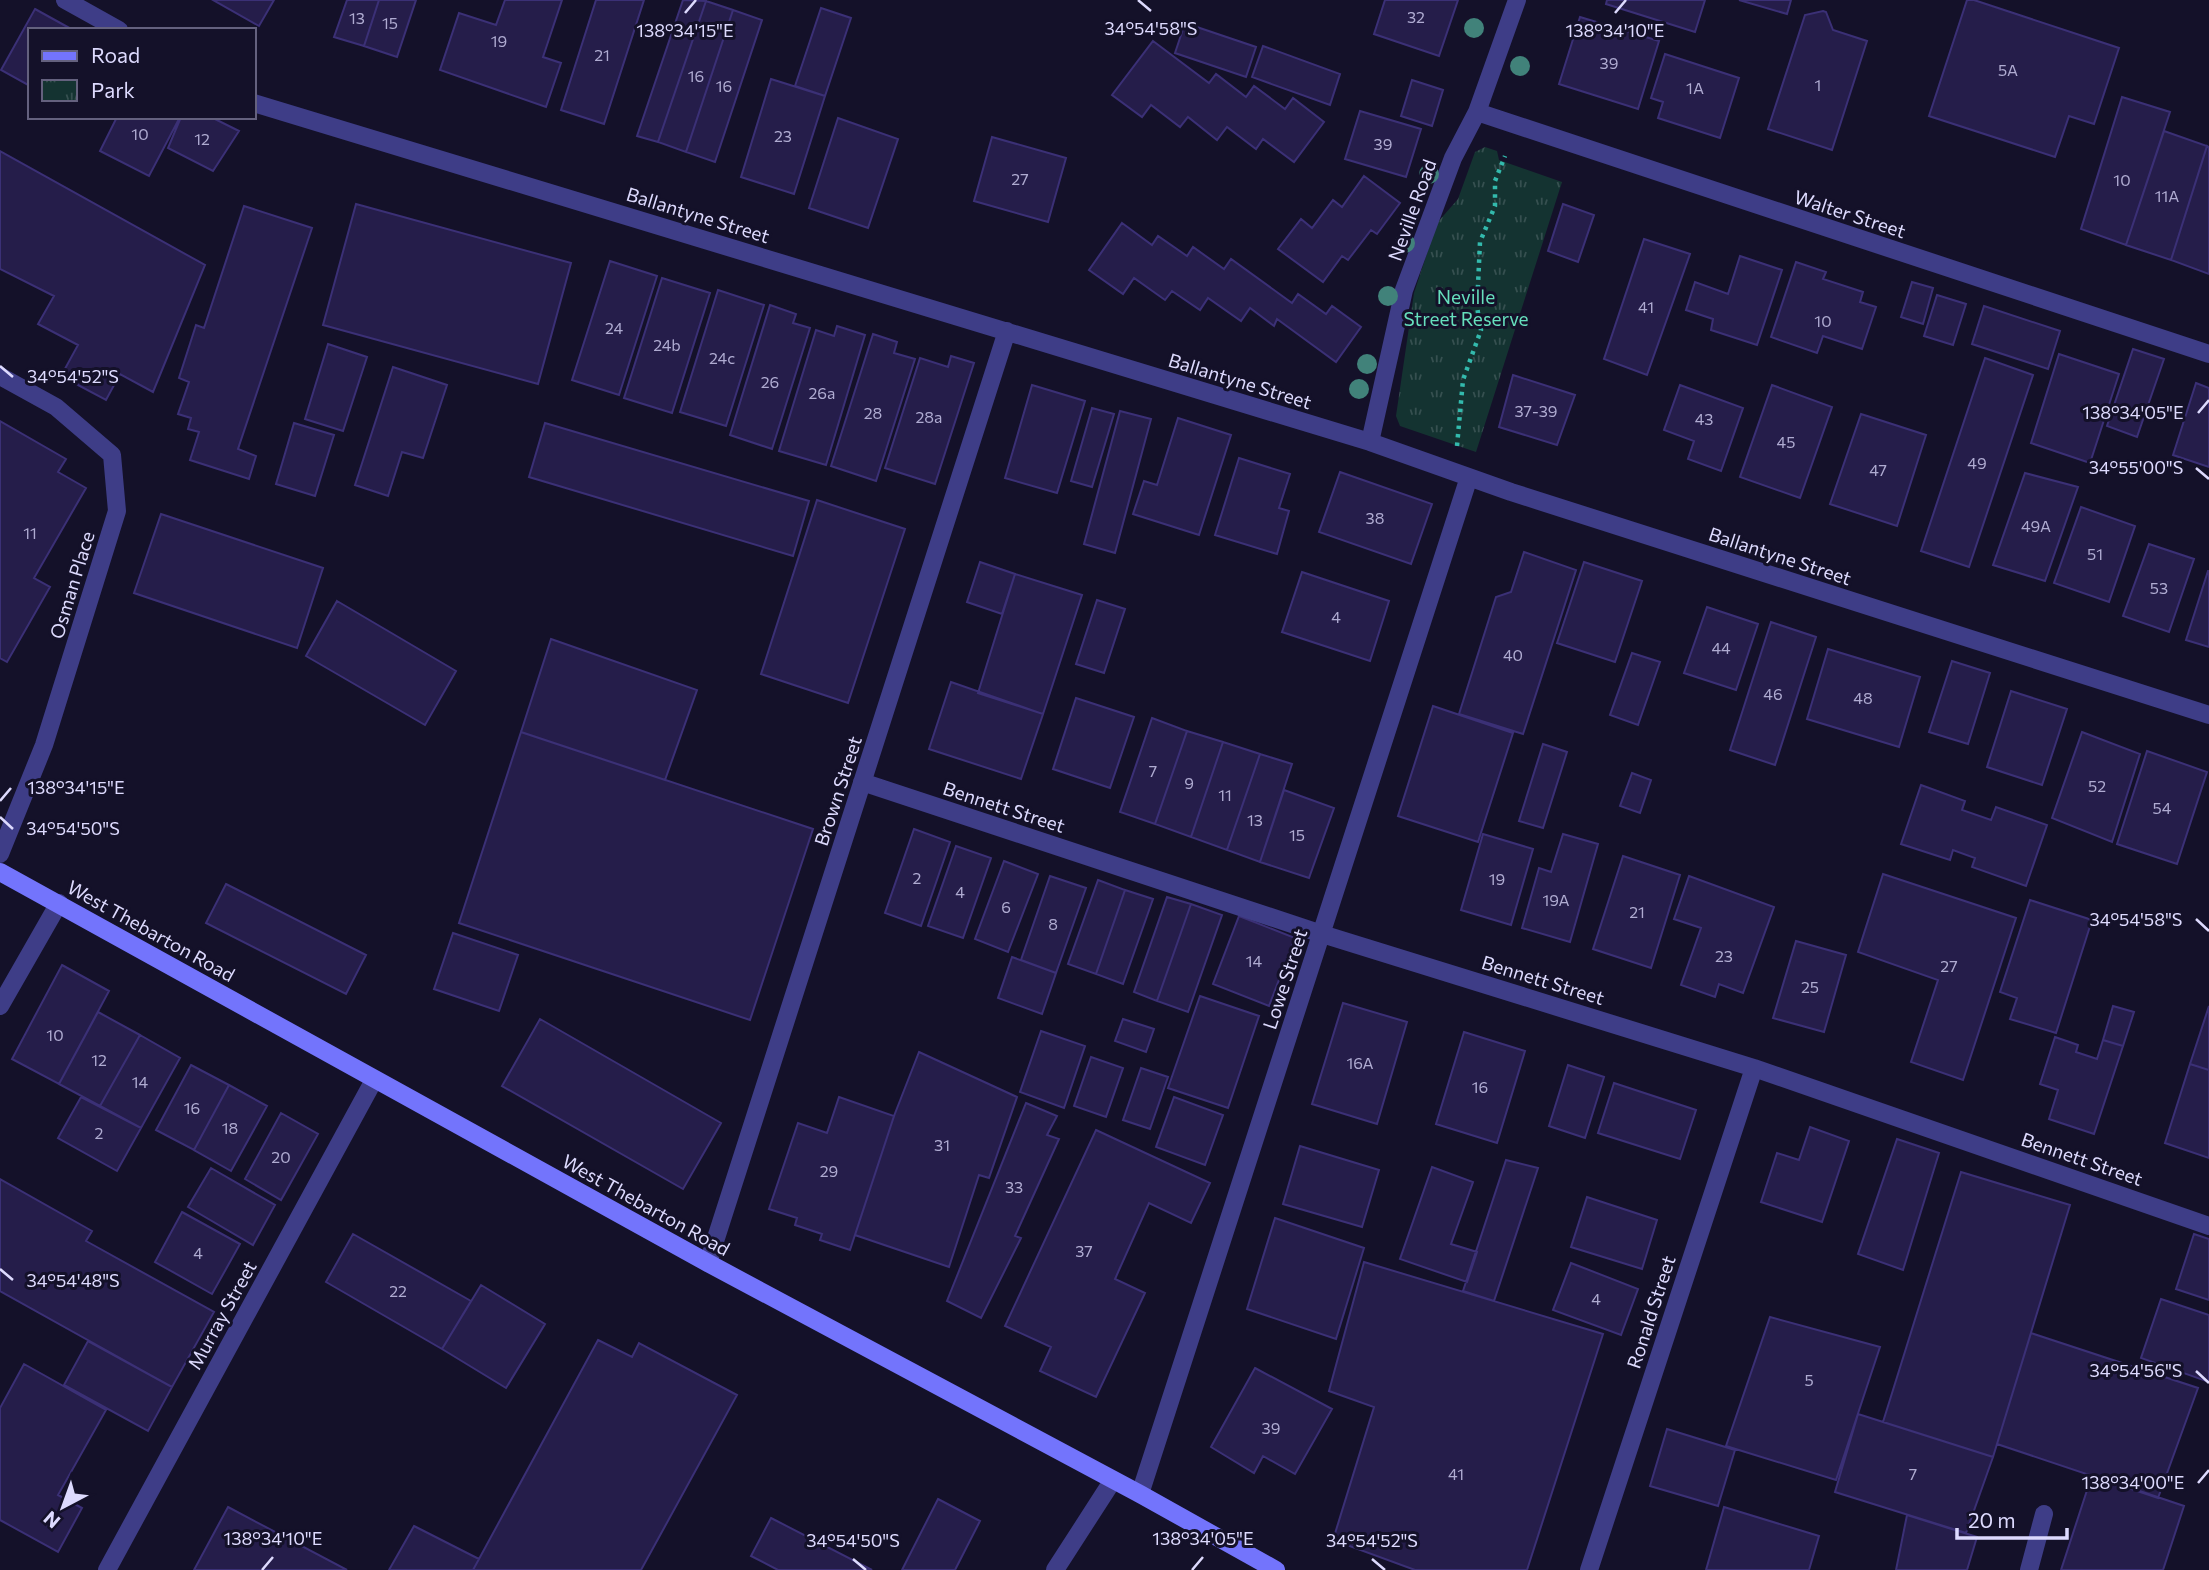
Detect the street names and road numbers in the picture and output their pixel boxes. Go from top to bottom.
street label: Neville Road [1383,156,1441,264]
street label: Ballantyne Street [624,182,773,247]
street label: Walter Street [1792,185,1909,242]
street label: Ballantyne Street [1166,348,1315,413]
street label: Ballantyne Street [1706,522,1855,589]
street label: Osman Place [44,528,99,641]
street label: Brown Street [809,733,866,849]
street label: Bennett Street [940,776,1068,837]
street label: West Thebarton Road [64,875,239,986]
street label: Lowe Street [1257,926,1312,1032]
street label: Bennett Street [1479,950,1607,1009]
street label: Bennett Street [2018,1127,2146,1190]
street label: West Thebarton Road [559,1149,734,1260]
street label: Ronald Street [1621,1252,1680,1371]
street label: Murray Street [182,1256,261,1373]

